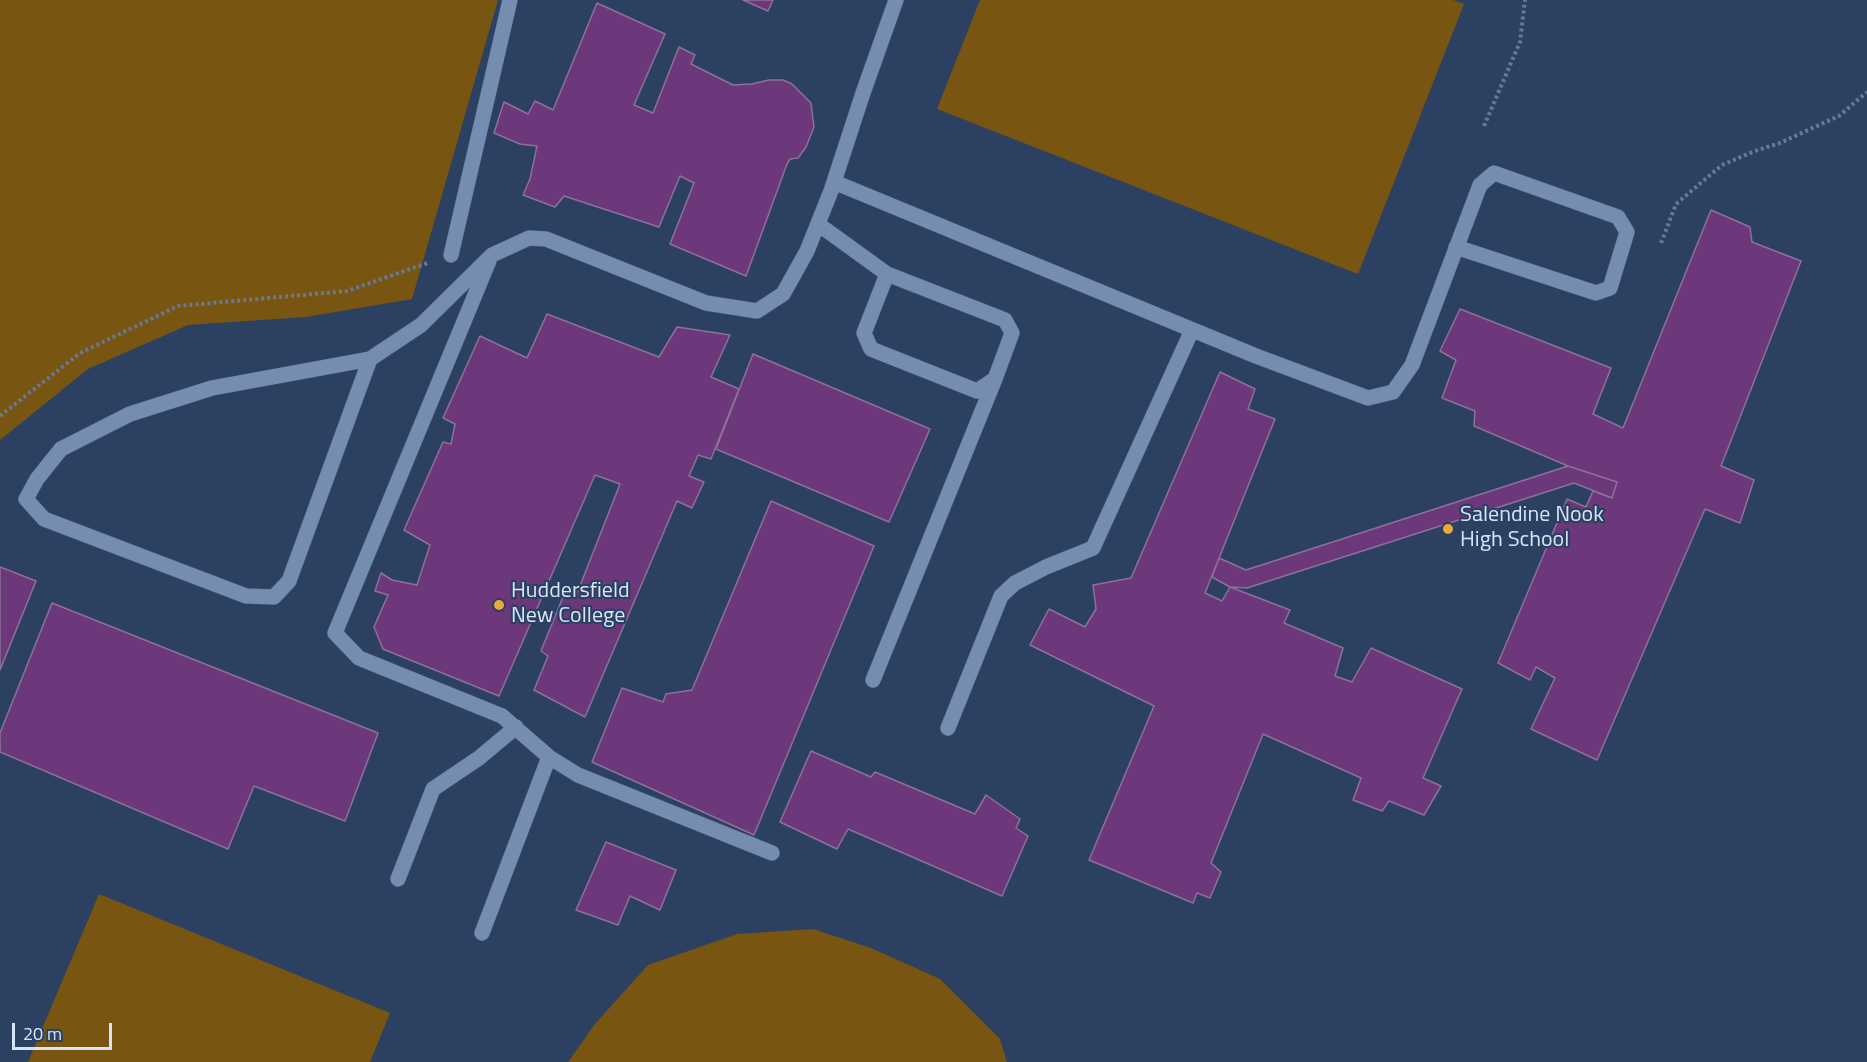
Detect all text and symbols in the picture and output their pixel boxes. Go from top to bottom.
place label: Salendine Nook High School [1460,503,1604,554]
marker: Salendine Nook High School [1441,522,1455,536]
place label: Huddersfield New College [511,579,630,630]
marker: Huddersfield New College [492,598,506,612]
scale bar [15,1011,116,1049]
text: 20 m [23,1020,62,1047]

